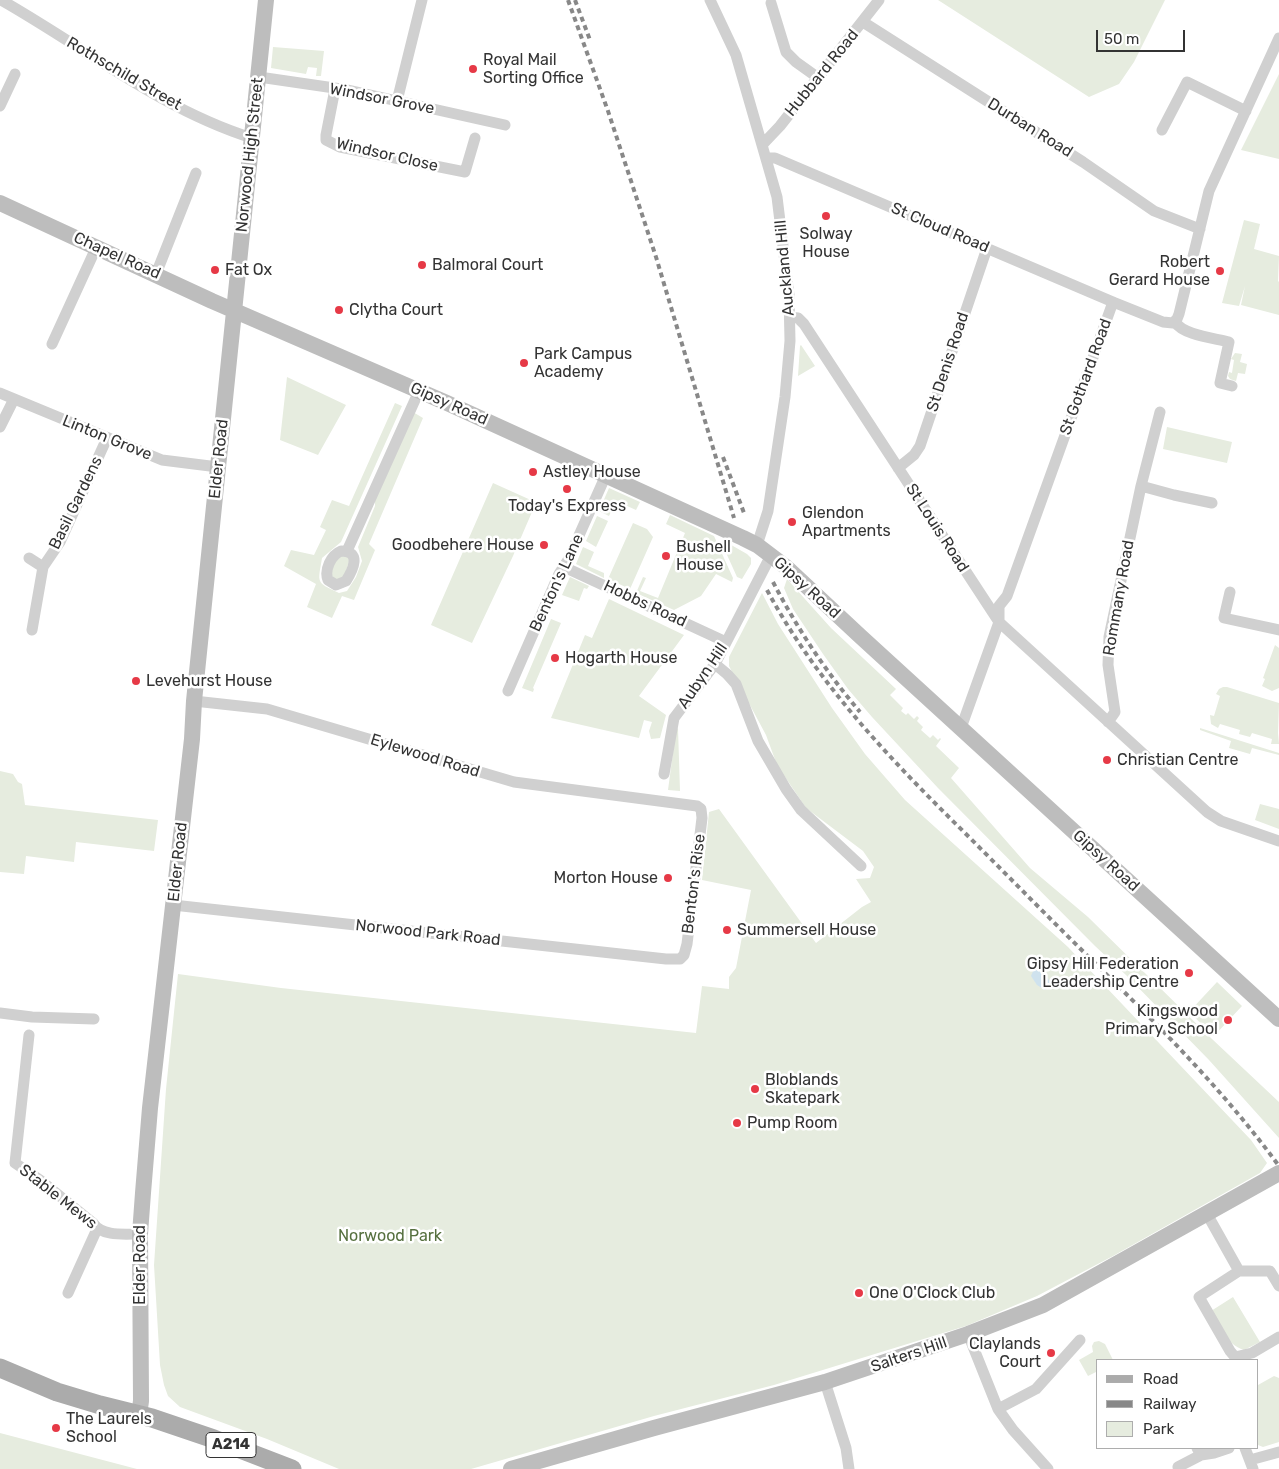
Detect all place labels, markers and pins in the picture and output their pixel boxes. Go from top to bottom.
place label: Royal Mail Sorting Office [483,50,584,88]
marker: Royal Mail Sorting Office [467,63,479,75]
marker: Solway House [820,210,832,222]
place label: Solway House [799,224,853,262]
place label: Robert Gerard House [1109,252,1210,290]
place label: Balmoral Court [432,255,543,275]
marker: Balmoral Court [416,259,428,271]
place label: Fat Ox [225,260,272,280]
marker: Fat Ox [209,264,221,276]
marker: Robert Gerard House [1214,265,1226,277]
place label: Clytha Court [349,300,443,320]
marker: Clytha Court [333,304,345,316]
place label: Park Campus Academy [534,344,632,382]
marker: Park Campus Academy [518,357,530,369]
place label: Astley House [543,462,641,482]
marker: Astley House [527,466,539,478]
marker: Today's Express [561,483,573,495]
place label: Today's Express [508,496,626,516]
place label: Glendon Apartments [802,503,891,541]
marker: Glendon Apartments [786,516,798,528]
place label: Goodbehere House [392,535,534,555]
place label: Bushell House [676,537,731,575]
marker: Goodbehere House [538,539,550,551]
marker: Bushell House [660,550,672,562]
place label: Hogarth House [565,648,677,668]
marker: Hogarth House [549,652,561,664]
place label: Levehurst House [146,671,272,691]
marker: Levehurst House [130,675,142,687]
place label: Christian Centre [1117,750,1238,770]
marker: Christian Centre [1101,754,1113,766]
place label: Morton House [554,868,658,888]
marker: Morton House [662,872,674,884]
place label: Summersell House [737,920,876,940]
marker: Summersell House [721,924,733,936]
place label: Gipsy Hill Federation Leadership Centre [1027,954,1179,992]
marker: Gipsy Hill Federation Leadership Centre [1183,967,1195,979]
place label: Kingswood Primary School [1105,1001,1218,1039]
marker: Kingswood Primary School [1222,1014,1234,1026]
place label: Bloblands Skatepark [765,1070,840,1108]
marker: Bloblands Skatepark [749,1083,761,1095]
place label: Pump Room [747,1113,838,1133]
marker: Pump Room [731,1117,743,1129]
place label: One O'Clock Club [869,1283,995,1303]
marker: One O'Clock Club [853,1287,865,1299]
place label: Claylands Court [969,1334,1041,1372]
marker: Claylands Court [1045,1347,1057,1359]
place label: The Laurels School [66,1409,152,1447]
marker: The Laurels School [50,1422,62,1434]

